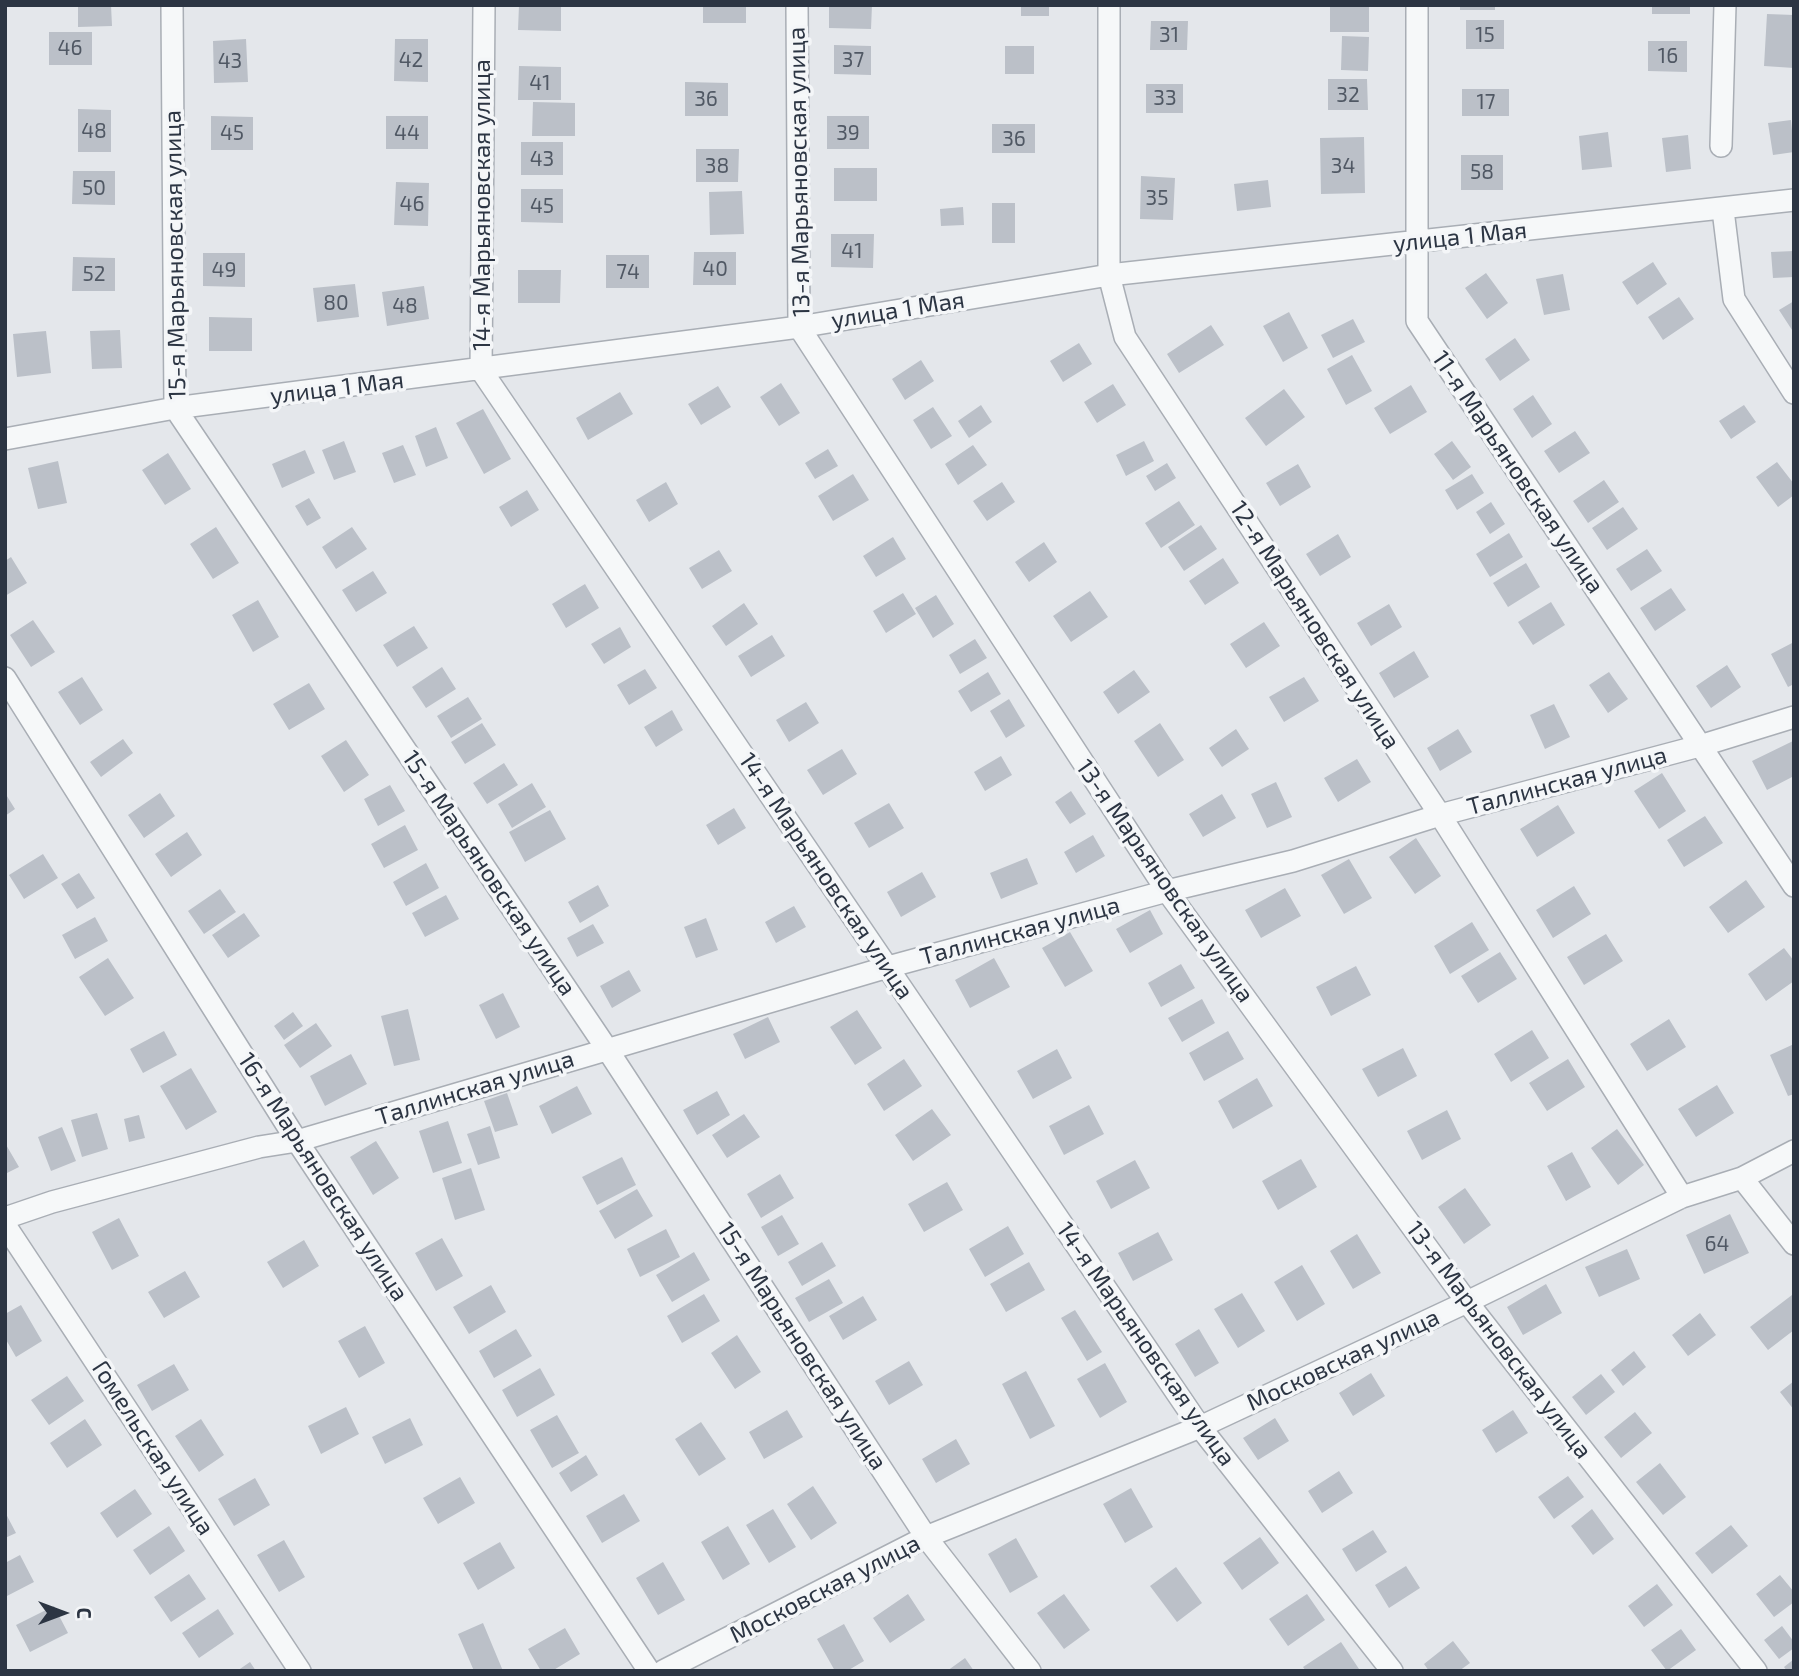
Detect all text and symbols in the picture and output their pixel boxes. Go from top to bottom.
house number: 31 [1159,22,1179,48]
house number: 15 [1475,22,1495,48]
street label: 13-я Марьяновская улица [782,27,816,317]
house number: 46 [58,35,82,61]
house number: 16 [1658,43,1678,69]
house number: 42 [399,47,423,73]
house number: 37 [842,47,864,73]
house number: 43 [218,48,242,74]
street label: 14-я Марьяновская улица [468,59,496,351]
house number: 41 [529,70,551,96]
house number: 32 [1336,82,1360,108]
house number: 33 [1153,85,1177,111]
house number: 36 [694,86,718,112]
house number: 17 [1476,89,1496,115]
street label: 15-я Марьяновская улица [158,110,192,400]
house number: 48 [81,118,107,144]
house number: 45 [220,120,244,146]
house number: 44 [394,120,420,146]
house number: 39 [836,120,860,146]
house number: 36 [1002,126,1026,152]
house number: 43 [530,146,554,172]
house number: 38 [705,153,729,179]
house number: 34 [1331,153,1355,179]
house number: 58 [1470,159,1494,185]
house number: 50 [82,175,106,201]
house number: 35 [1146,185,1168,211]
house number: 46 [400,191,424,217]
house number: 45 [530,193,554,219]
street label: улица 1 Мая [1392,216,1528,258]
house number: 41 [841,238,863,264]
house number: 40 [702,256,728,282]
house number: 49 [212,257,236,283]
house number: 74 [616,259,640,285]
house number: 52 [82,261,106,287]
street label: улица 1 Мая [829,285,967,335]
house number: 80 [323,290,349,316]
house number: 48 [392,293,418,319]
street label: 11-я Марьяновская улица [1426,345,1610,599]
street label: улица 1 Мая [268,366,406,410]
street label: 12-я Марьяновская улица [1224,495,1406,755]
street label: Таллинская улица [1464,740,1670,822]
street label: 15-я Марьяновская улица [396,745,582,1001]
street label: 14-я Марьяновская улица [733,747,919,1005]
street label: 13-я Марьяновская улица [1070,754,1260,1008]
street label: Таллинская улица [917,890,1123,972]
street label: Таллинская улица [373,1044,577,1132]
street label: 16-я Марьяновская улица [232,1047,414,1307]
street label: 14-я Марьяновская улица [1051,1216,1241,1472]
street label: 13-я Марьяновская улица [1400,1216,1598,1464]
street label: 15-я Марьяновская улица [711,1217,893,1475]
house number: 64 [1705,1231,1729,1257]
street label: Московская улица [1242,1303,1444,1417]
street label: Гомельская улица [86,1355,220,1541]
street label: Московская улица [725,1529,925,1649]
north arrow [28,1578,98,1648]
text: С [73,1607,96,1619]

